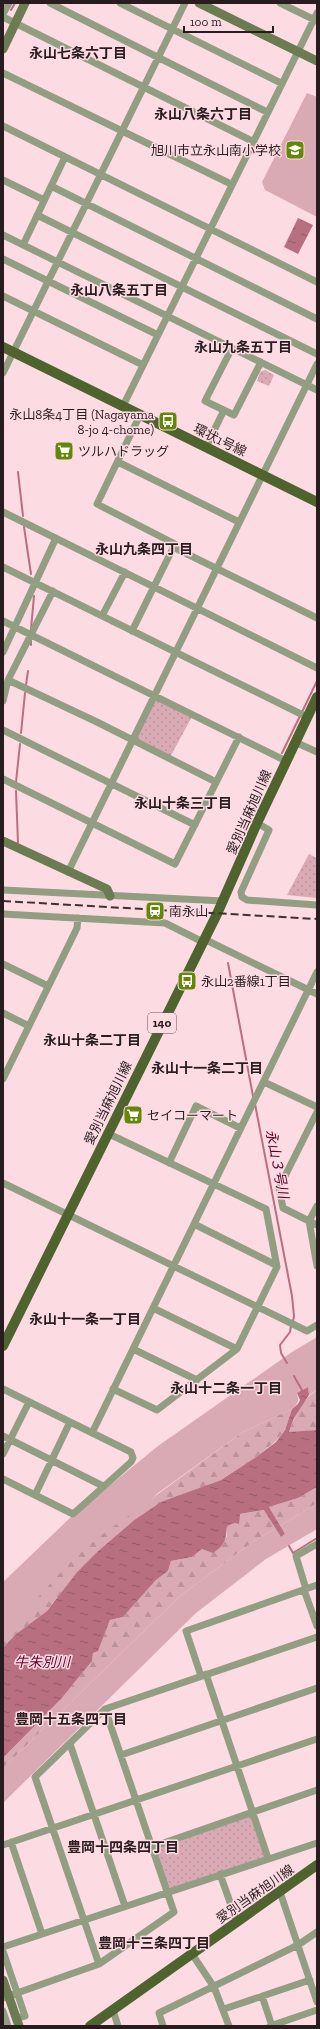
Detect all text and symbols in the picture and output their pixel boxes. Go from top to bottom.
scale bar [184,8,273,34]
text: 100 m [190,15,222,29]
district label: 永山七条六丁目 [29,45,127,62]
district label: 永山八条六丁目 [154,106,252,123]
school or university icon: 旭川市立永山南小学校 [284,139,306,161]
place label: 旭川市立永山南小学校 [151,143,281,158]
district label: 永山八条五丁目 [70,282,168,299]
district label: 永山九条五丁目 [194,339,292,356]
place label: 永山8条4丁目 (Nagayama 8-jo 4-chome) [9,407,155,438]
bus stop icon: 永山8条4丁目 (Nagayama 8-jo 4-chome) [157,410,179,432]
street label: 環状1号線 [191,421,249,459]
supermarket icon: ツルハドラッグ [53,440,75,462]
place label: ツルハドラッグ [78,444,169,459]
district label: 永山九条四丁目 [95,541,193,558]
street label: 愛別当麻旭川線 [224,767,274,857]
district label: 永山十条三丁目 [134,795,232,812]
station icon: 南永山 [144,900,166,922]
place label: 南永山 [169,904,208,919]
bus stop icon: 永山2番線1丁目 [176,970,198,992]
place label: 永山2番線1丁目 [201,974,291,989]
road number: 140 [148,1013,176,1033]
district label: 永山十条二丁目 [43,1032,141,1049]
street label: 愛別当麻旭川線 [81,1059,135,1147]
district label: 永山十一条二丁目 [151,1060,263,1077]
supermarket icon: セイコーマート [122,1104,144,1126]
place label: セイコーマート [147,1108,238,1123]
water label: 永山３号川 [262,1128,292,1202]
district label: 永山十一条一丁目 [29,1311,141,1328]
district label: 永山十二条一丁目 [170,1380,282,1397]
water label: 牛朱別川 [14,1654,72,1671]
district label: 豊岡十五条四丁目 [15,1711,127,1728]
district label: 豊岡十四条四丁目 [67,1839,179,1856]
street label: 愛別当麻旭川線 [213,1862,297,1926]
district label: 豊岡十三条四丁目 [98,1935,210,1952]

